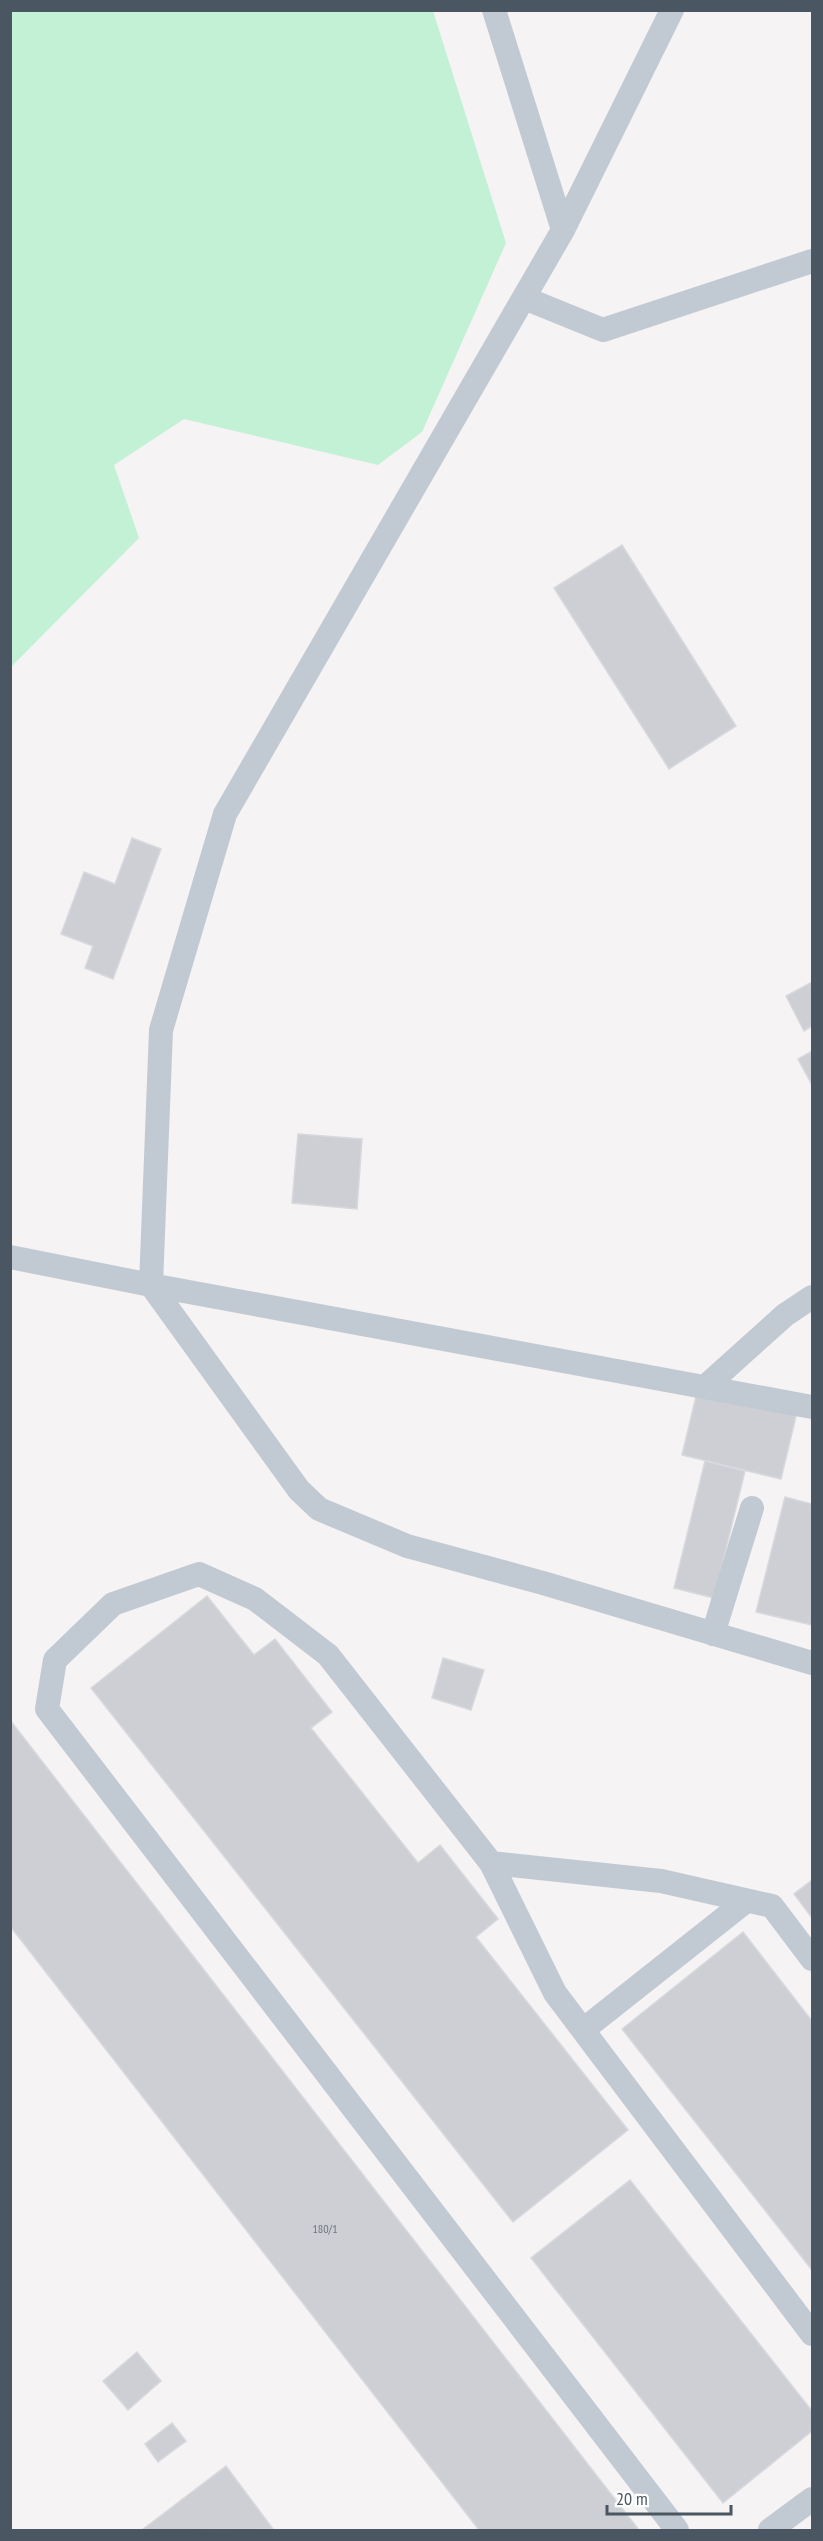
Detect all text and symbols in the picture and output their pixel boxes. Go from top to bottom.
house number: 180/1 [312,2221,338,2236]
scale bar [607,2478,732,2516]
text: 20 m [616,2487,648,2510]

